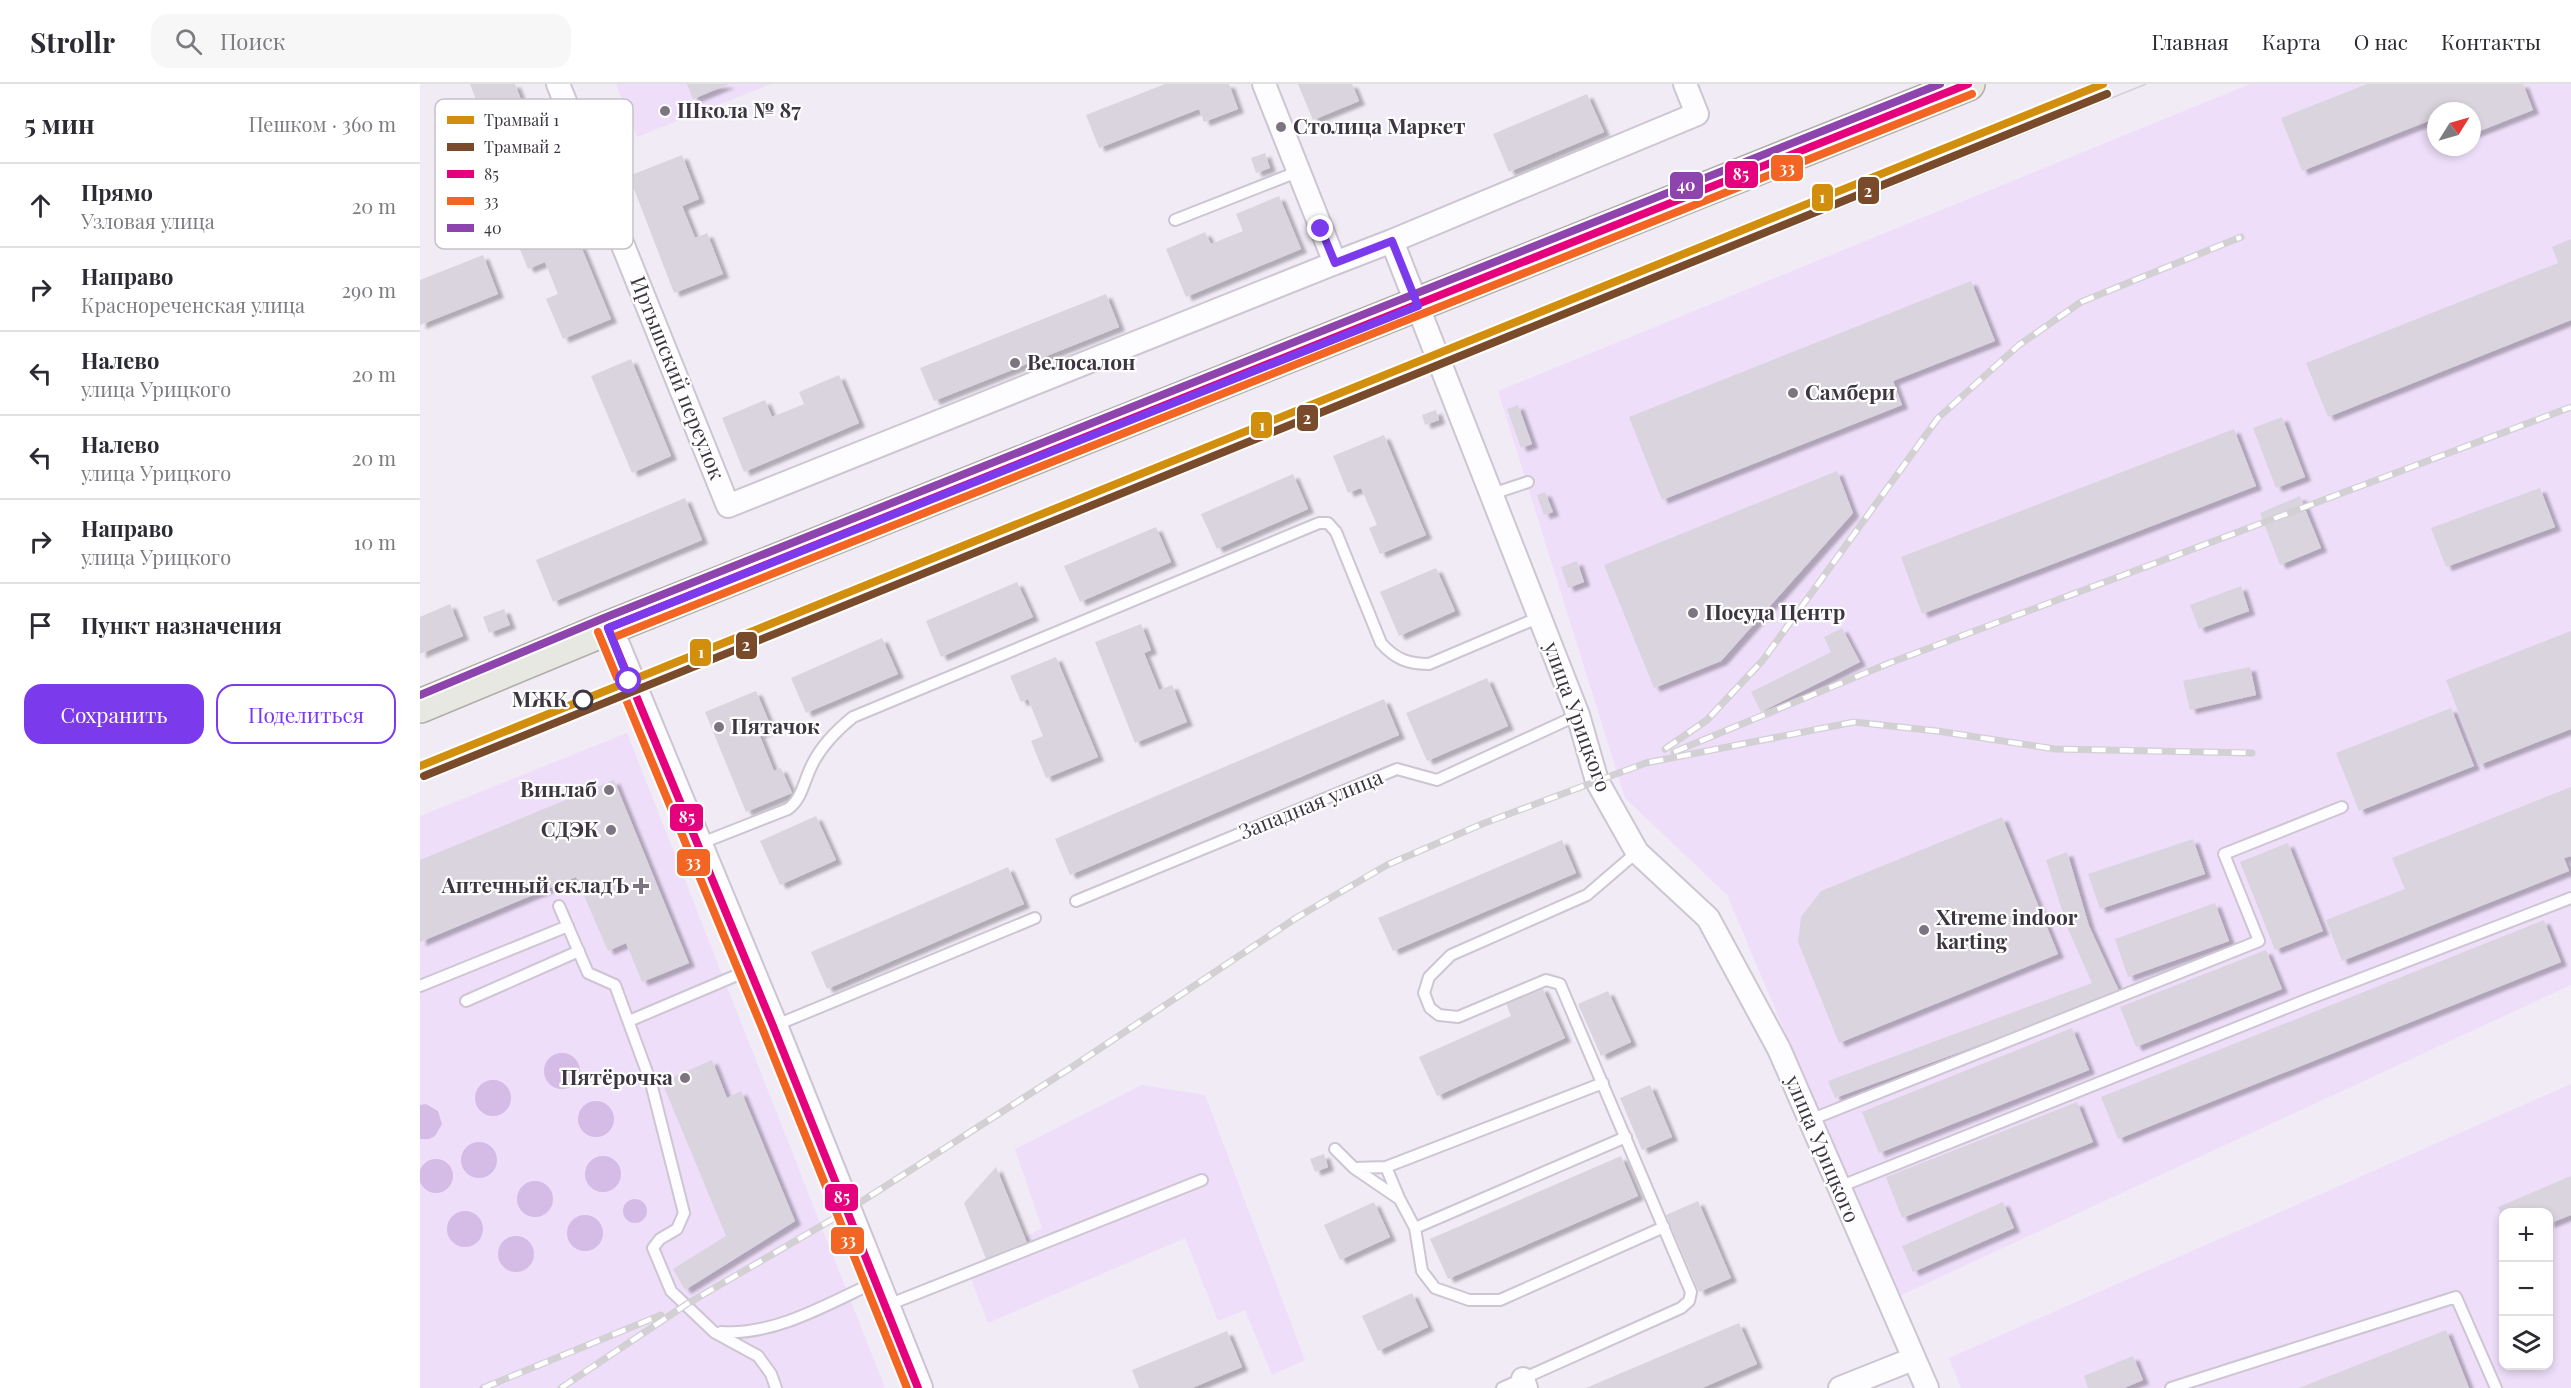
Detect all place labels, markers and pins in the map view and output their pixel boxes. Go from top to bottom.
place label: Школа № 87 [677,95,801,123]
marker: Школа № 87 [658,104,672,118]
place label: Столица Маркет [1293,111,1465,139]
marker: Столица Маркет [1274,120,1288,134]
place label: Велосалон [1027,347,1135,375]
marker: Велосалон [1008,356,1022,370]
place label: Самбери [1805,377,1896,405]
marker: Самбери [1786,386,1800,400]
place label: Посуда Центр [1705,597,1845,625]
marker: Посуда Центр [1686,606,1700,620]
place label: МЖК [512,684,568,712]
marker: МЖК [573,690,593,710]
place label: Пятачок [731,711,820,739]
marker: Пятачок [712,720,726,734]
place label: Винлаб [520,774,597,802]
marker: Винлаб [602,783,616,797]
place label: СДЭК [541,814,599,842]
marker: СДЭК [604,823,618,837]
place label: Аптечный складЪ [441,870,629,898]
marker: Аптечный складЪ [634,879,648,893]
place label: Xtreme indoor karting [1936,902,2078,954]
marker: Xtreme indoor karting [1917,923,1931,937]
place label: Пятёрочка [561,1062,673,1090]
marker: Пятёрочка [678,1071,692,1085]

